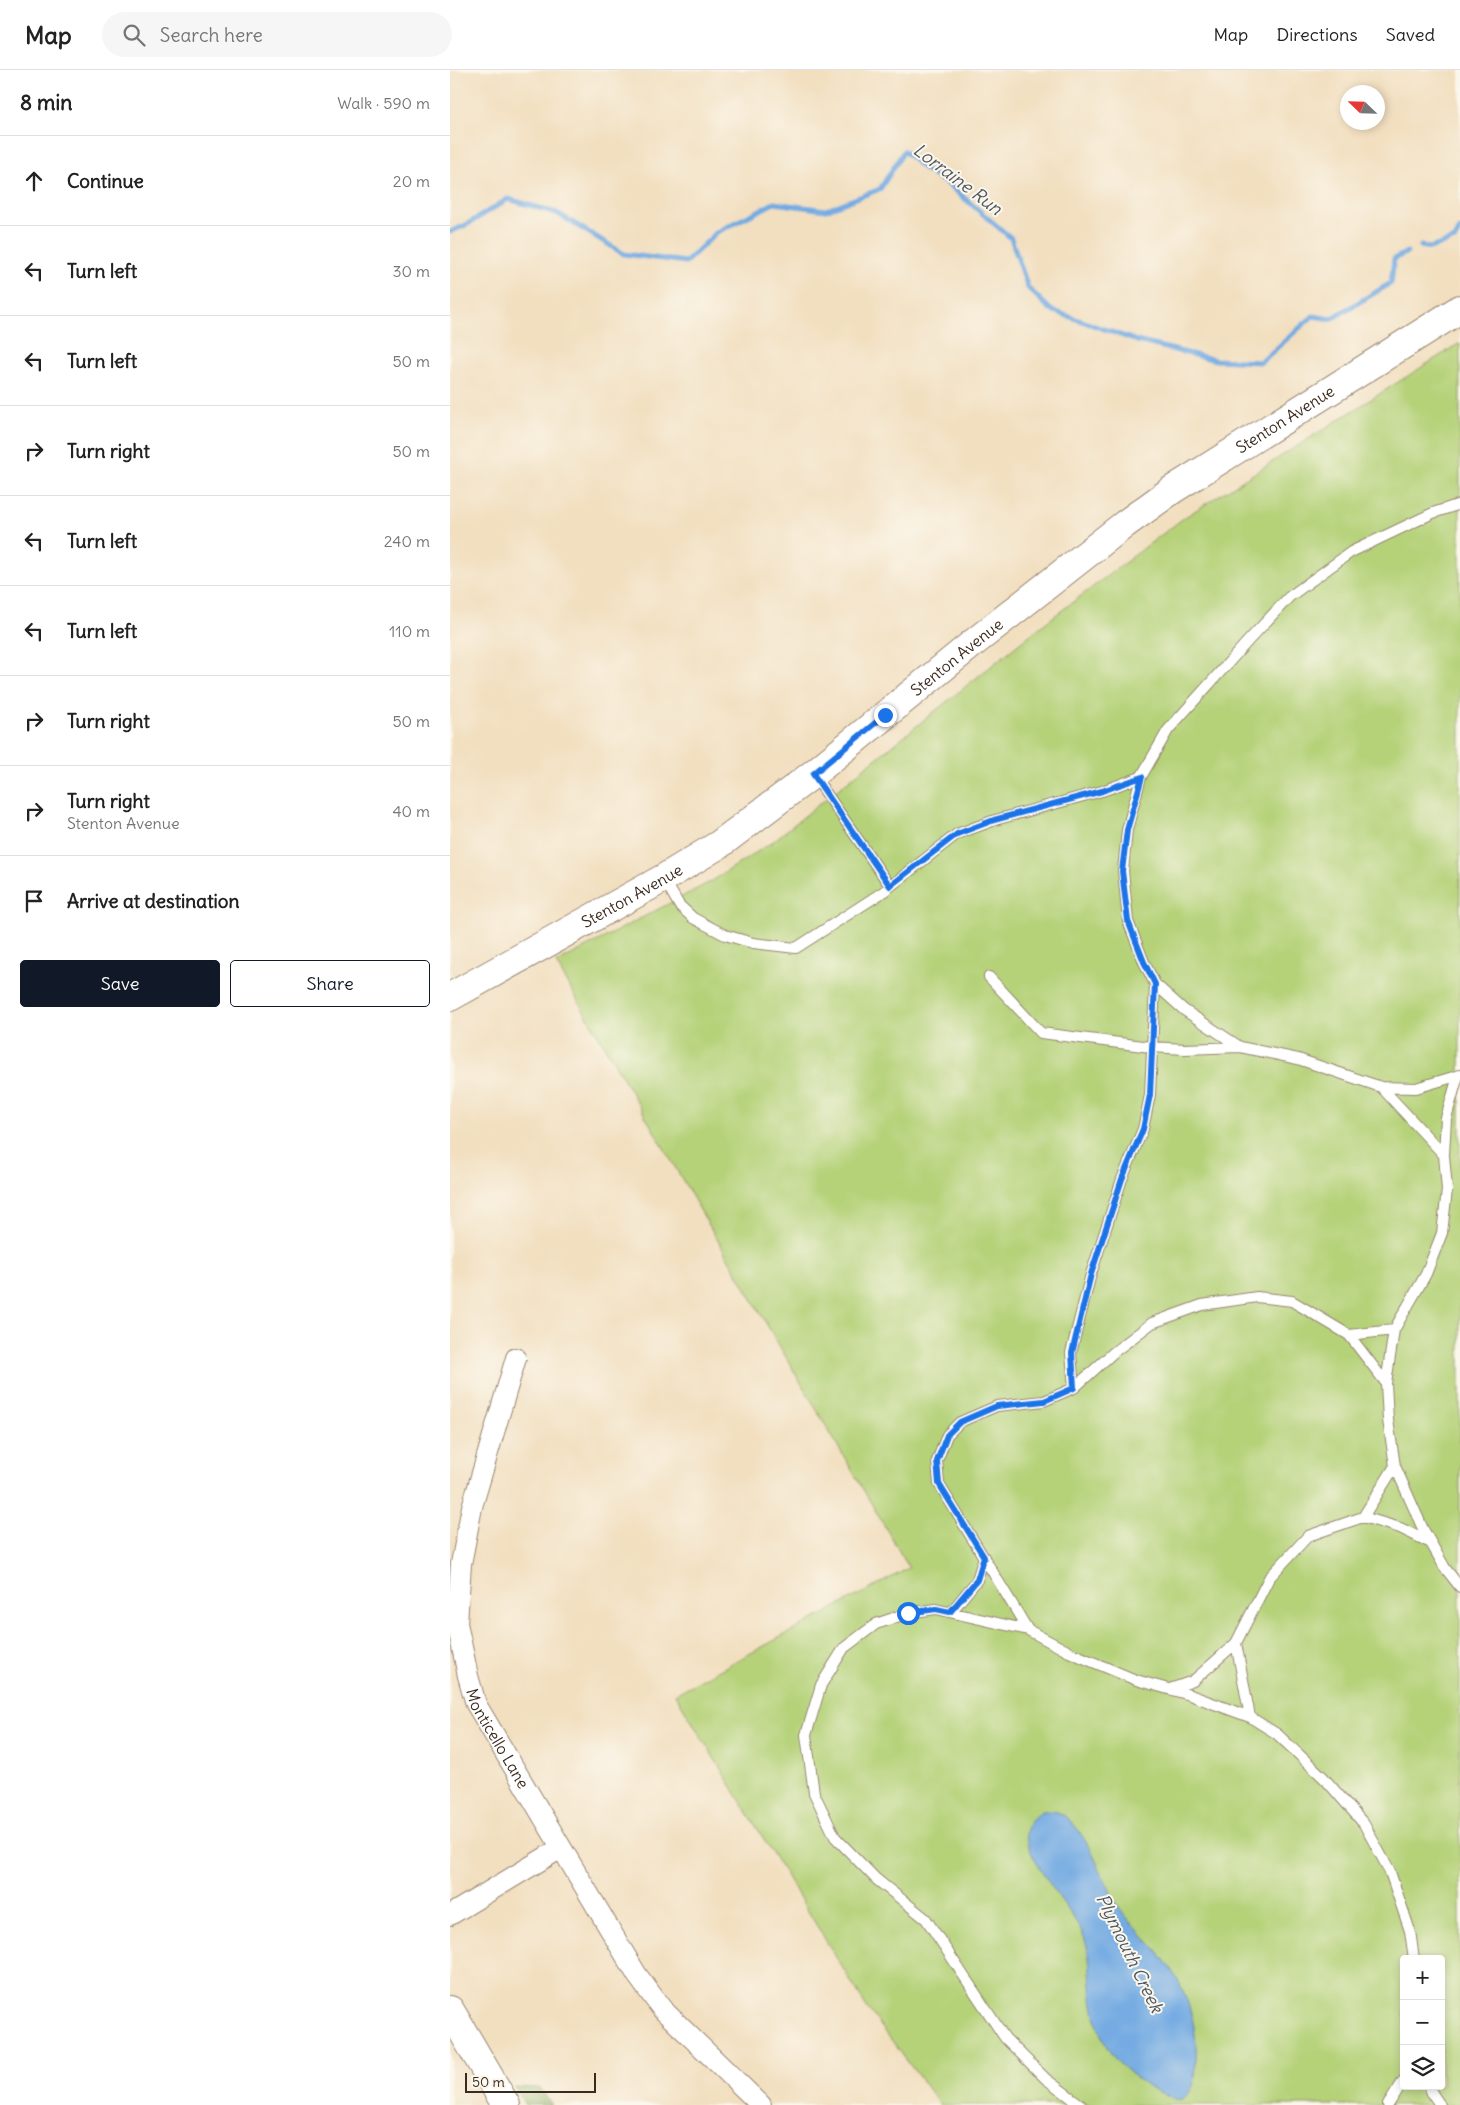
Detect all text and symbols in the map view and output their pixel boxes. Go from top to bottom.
search box [102,12,452,57]
text: Map [25,20,72,50]
icon: search [120,21,148,49]
text: Search here [160,23,263,47]
text: Map [1213,23,1248,46]
text: Directions [1276,23,1358,46]
text: Saved [1386,23,1435,46]
north arrow [1340,85,1385,130]
text: 8 min [20,89,72,116]
text: Walk · 590 m [337,93,430,113]
water label: Lorraine Run [909,138,1007,220]
icon: ahead [20,167,48,195]
text: Continue [67,169,144,193]
text: 20 m [393,171,430,191]
icon: left [20,257,48,285]
text: Turn left [67,259,137,283]
text: 30 m [393,261,430,281]
icon: left [20,347,48,375]
text: Turn left [67,349,137,373]
text: 50 m [392,351,430,371]
street label: Stenton Avenue [1232,381,1338,457]
icon: right [20,437,48,465]
text: Turn right [67,439,150,463]
text: 50 m [392,441,430,461]
icon: left [20,527,48,555]
text: Turn left [67,529,137,553]
text: 240 m [384,531,430,551]
street label: Stenton Avenue [906,614,1007,700]
icon: left [20,617,48,645]
text: Turn left [67,619,137,643]
text: 110 m [389,621,430,641]
route end [874,704,897,727]
icon: right [20,707,48,735]
text: Turn right [67,709,150,733]
text: 50 m [392,711,430,731]
text: Turn right [67,789,150,813]
icon: right [20,797,48,825]
text: 40 m [392,801,430,821]
text: Stenton Avenue [67,813,180,833]
street label: Stenton Avenue [578,859,686,932]
icon: arrive [20,887,48,915]
text: Arrive at destination [67,889,240,913]
button: Save [20,960,220,1007]
button: Share [230,960,430,1007]
route start [897,1602,920,1625]
street label: Monticello Lane [462,1686,534,1792]
water label: Plymouth Creek [1091,1890,1169,2018]
map controls [1400,1955,1445,2090]
button: + [1400,1955,1445,2000]
button: − [1400,2000,1445,2045]
button: layers [1400,2045,1445,2090]
scale bar [465,2070,596,2093]
text: 50 m [472,2073,505,2091]

